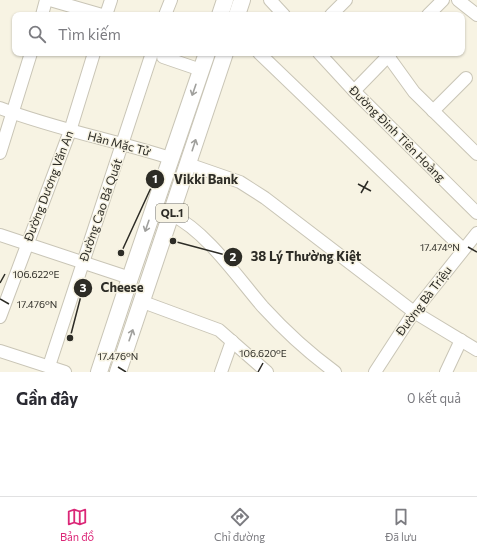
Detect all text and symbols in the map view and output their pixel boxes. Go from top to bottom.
search box [12,12,465,56]
icon: search [26,23,48,45]
text: Tìm kiếm [58,25,121,43]
street label: Đường Đinh Tiên Hoàng [346,82,449,184]
one-way arrow [190,83,197,96]
street label: Đường Dương Văn An [20,128,76,244]
street label: Hàn Mặc Tử [86,128,153,158]
one-way arrow [191,140,199,152]
street label: Đường Cao Bá Quát [76,156,124,264]
callout: Vikki Bank [145,167,246,192]
text: 1 [152,171,158,185]
text: Vikki Bank [174,171,239,187]
road number: QL.1 [156,204,188,222]
one-way arrow [143,219,150,232]
text: 17.474°N [420,241,460,253]
callout: 38 Lý Thường Kiệt [223,244,369,269]
text: 38 Lý Thường Kiệt [251,248,362,264]
text: 2 [230,249,237,263]
street label: Đường Bà Triệu [392,263,454,339]
text: 106.622°E [13,268,59,280]
callout: Cheese [73,275,152,300]
text: Cheese [101,279,144,295]
text: 3 [80,280,87,294]
text: 17.476°N [17,298,57,310]
one-way arrow [128,329,135,342]
text: 106.620°E [239,347,287,359]
text: 17.476°N [98,350,138,362]
text: Gần đây [16,388,78,409]
text: 0 kết quả [407,390,461,406]
tab: Bản đồ [60,506,94,543]
tab: Chỉ đường [214,506,265,543]
tab: Đã lưu [385,506,417,543]

